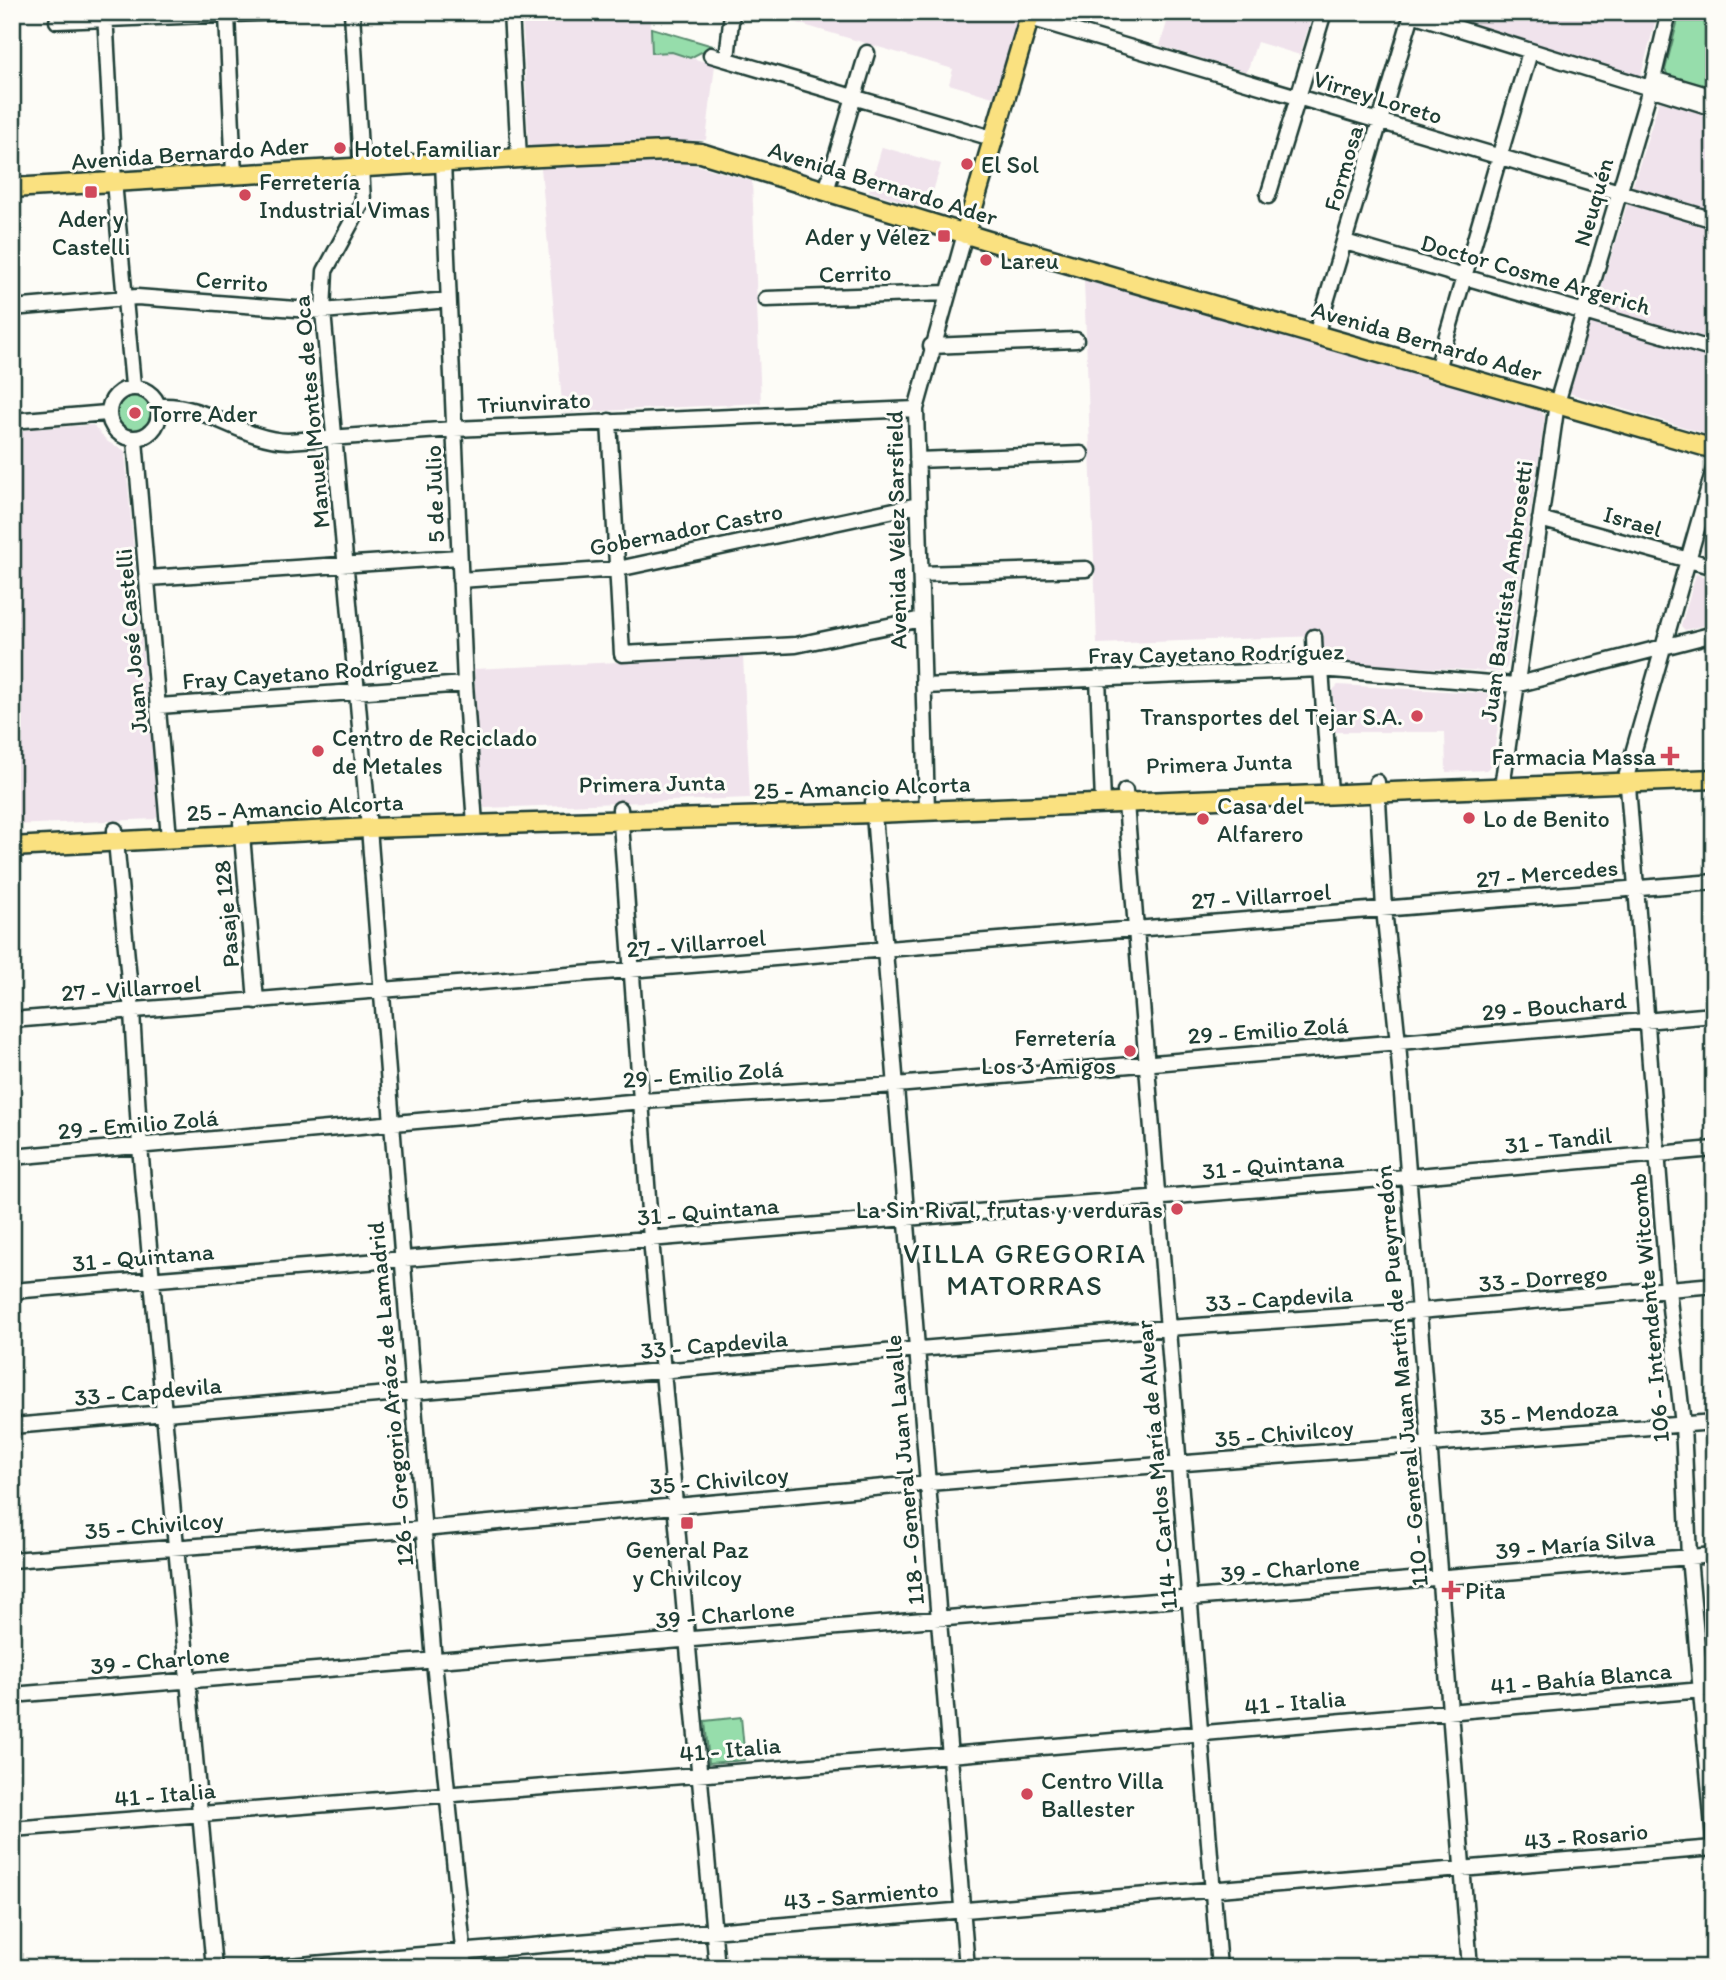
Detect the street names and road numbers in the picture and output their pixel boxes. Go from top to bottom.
street label: Virrey Loreto [1310,64,1446,130]
street label: Formosa [1317,121,1369,214]
street label: Avenida Bernardo Ader [70,130,310,176]
street label: Avenida Bernardo Ader [765,134,1002,232]
street label: Neuquén [1567,154,1619,250]
street label: Doctor Cosme Argerich [1418,227,1654,321]
street label: Cerrito [818,257,892,289]
street label: Cerrito [195,264,269,298]
street label: Manuel Montes de Oca [286,294,336,530]
street label: Avenida Bernardo Ader [1309,294,1546,388]
street label: Triunvirato [476,385,592,419]
street label: Avenida Vélez Sarsfield [879,410,913,650]
street label: 5 de Julio [418,445,450,543]
street label: Juan Bautista Ambrosetti [1473,458,1539,724]
street label: Gobernador Castro [587,496,785,562]
street label: Israel [1600,499,1666,543]
street label: Juan José Castelli [108,547,154,735]
street label: Fray Cayetano Rodríguez [1088,636,1344,670]
street label: Fray Cayetano Rodríguez [181,649,439,695]
street label: Primera Junta [1145,746,1293,780]
street label: Primera Junta [578,767,726,799]
street label: 25 - Amancio Alcorta [753,769,971,805]
street label: 25 - Amancio Alcorta [186,787,404,827]
street label: 27 - Mercedes [1475,852,1619,894]
street label: Pasaje 128 [207,859,245,969]
street label: 27 - Villarroel [1190,877,1332,915]
street label: 27 - Villarroel [625,922,767,964]
street label: 27 - Villarroel [60,969,202,1007]
street label: 29 - Bouchard [1480,985,1628,1027]
street label: 29 - Emilio Zolá [1187,1010,1350,1050]
street label: 29 - Emilio Zolá [622,1054,785,1094]
street label: 29 - Emilio Zolá [57,1102,220,1145]
street label: 31 - Tandil [1503,1120,1613,1160]
street label: 31 - Quintana [1201,1144,1346,1186]
street label: 110 - General Juan Martín de Pueyrredón [1368,1164,1434,1588]
street label: 106 - Intendente Witcomb [1623,1172,1675,1444]
street label: 31 - Quintana [636,1190,781,1232]
street label: 126 - Gregorio Aráoz de Lamadrid [360,1220,420,1568]
street label: 31 - Quintana [71,1236,216,1278]
street label: 33 - Dorrego [1477,1258,1609,1298]
street label: 33 - Capdevila [1204,1278,1354,1318]
street label: 114 - Carlos María de Alvear [1129,1319,1183,1611]
street label: 33 - Capdevila [639,1323,789,1365]
street label: 118 - General Juan Lavalle [878,1334,930,1606]
street label: 33 - Capdevila [73,1370,223,1412]
street label: 35 - Mendoza [1479,1393,1620,1431]
street label: 35 - Chivilcoy [1213,1412,1355,1454]
street label: 35 - Chivilcoy [648,1459,790,1501]
street label: 35 - Chivilcoy [83,1504,225,1546]
street label: 39 - María Silva [1494,1523,1657,1565]
street label: 39 - Charlone [1219,1547,1361,1589]
street label: 39 - Charlone [654,1593,796,1635]
street label: 39 - Charlone [89,1639,231,1681]
street label: 41 - Bahía Blanca [1489,1656,1673,1700]
street label: 41 - Italia [1243,1683,1348,1721]
street label: 41 - Italia [678,1730,783,1768]
street label: 41 - Italia [113,1775,218,1813]
street label: 43 - Rosario [1523,1816,1649,1856]
street label: 43 - Sarmiento [782,1874,940,1916]

